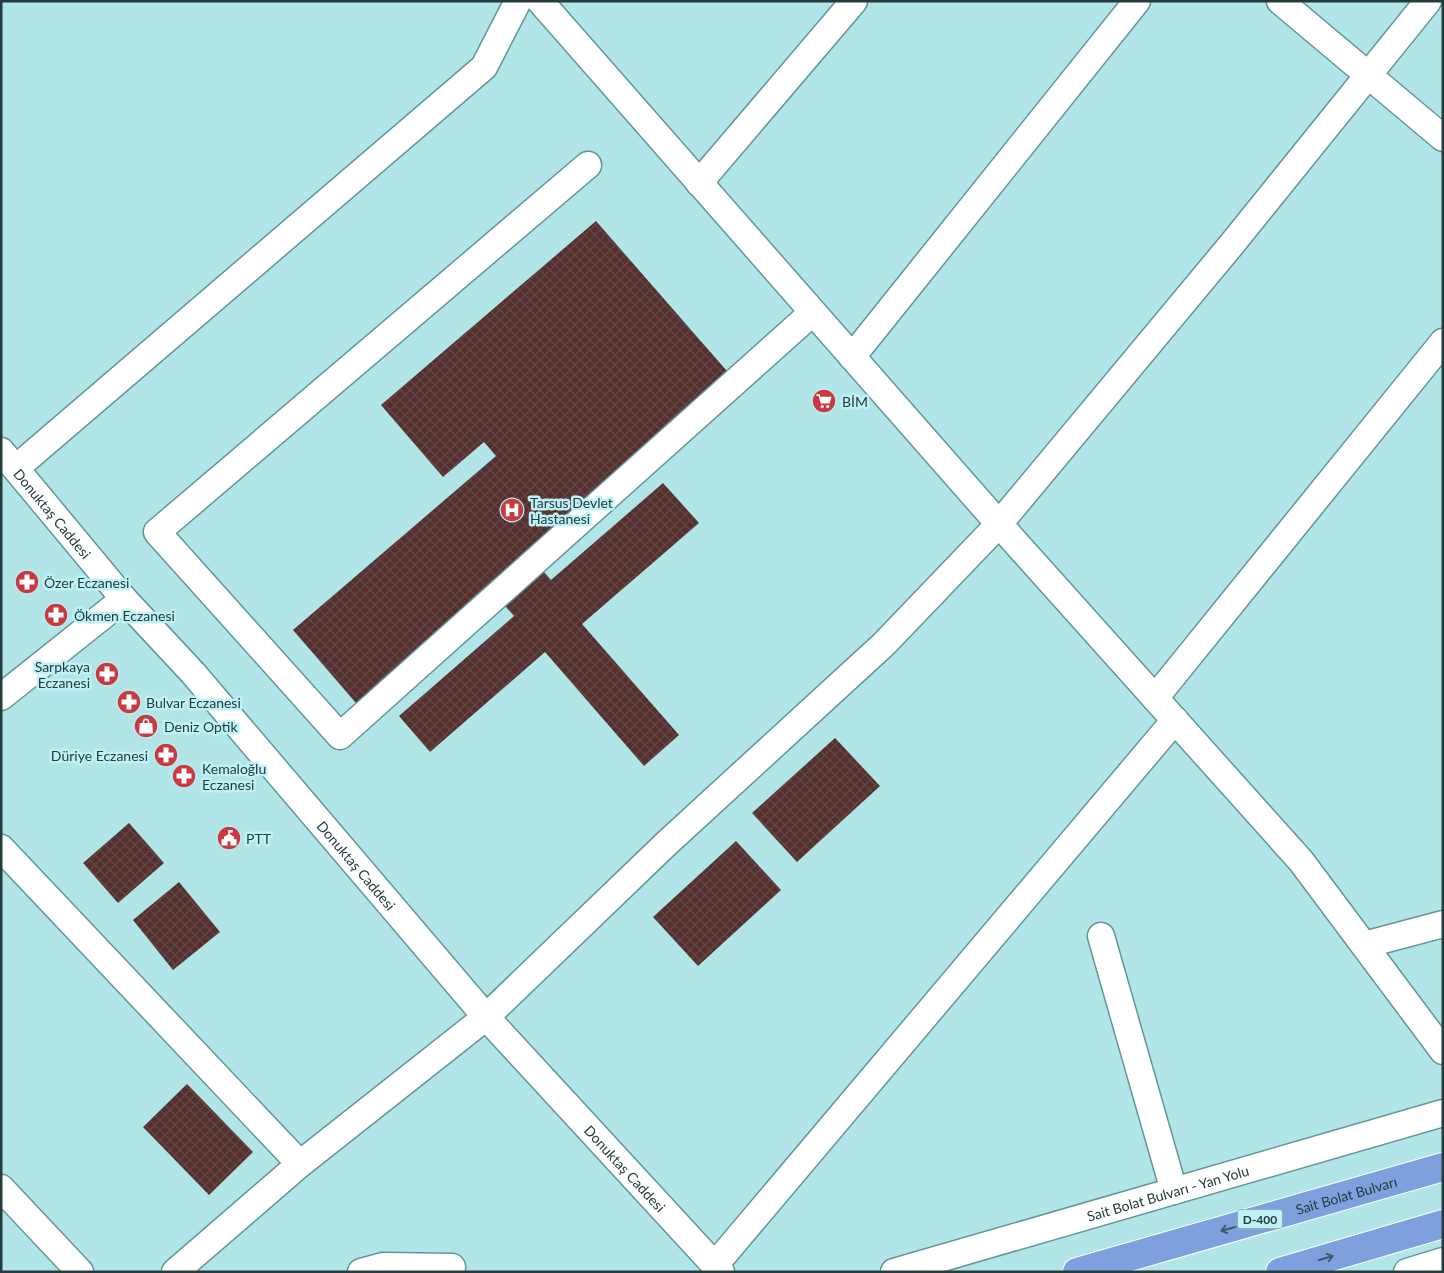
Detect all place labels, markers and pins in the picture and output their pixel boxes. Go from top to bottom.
supermarket icon: BİM [811,388,837,414]
place label: BİM [842,393,868,410]
place label: Tarsus Devlet Hastanesi [530,494,613,527]
hospital icon: Tarsus Devlet Hastanesi [499,497,525,523]
pharmacy icon: Özer Eczanesi [14,569,40,595]
place label: Özer Eczanesi [44,574,129,591]
pharmacy icon: Ökmen Eczanesi [43,602,69,628]
place label: Ökmen Eczanesi [74,607,175,624]
place label: Sarpkaya Eczanesi [35,658,90,691]
pharmacy icon: Sarpkaya Eczanesi [94,661,120,687]
pharmacy icon: Bulvar Eczanesi [116,689,142,715]
place label: Bulvar Eczanesi [146,694,241,711]
shop icon: Deniz Optik [133,713,159,739]
place label: Deniz Optik [164,718,238,735]
pharmacy icon: Düriye Eczanesi [153,742,179,768]
place label: Düriye Eczanesi [51,747,148,764]
place label: Kemaloğlu Eczanesi [202,760,266,793]
pharmacy icon: Kemaloğlu Eczanesi [171,763,197,789]
public building icon: PTT [216,825,242,851]
place label: PTT [246,830,272,847]

